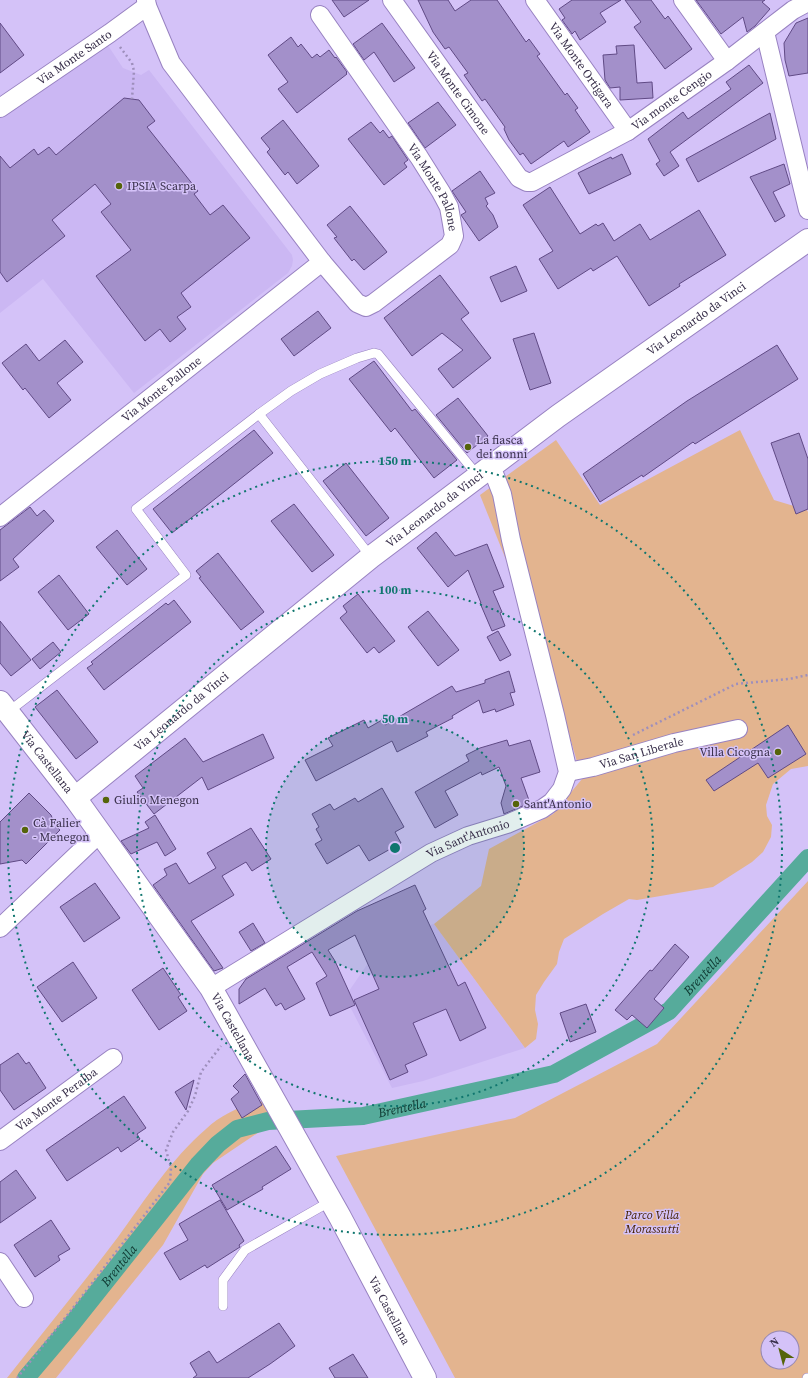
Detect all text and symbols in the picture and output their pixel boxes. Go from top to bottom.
street label: Via Monte Ortigara [545,19,618,112]
street label: Via Monte Santo [34,26,115,89]
street label: Via Monte Cimone [423,48,494,138]
street label: Via monte Cengio [628,66,716,134]
street label: Via Monte Pallone [404,140,461,232]
place label: IPSIA Scarpa [127,178,197,194]
marker: IPSIA Scarpa [114,181,124,191]
street label: Via Leonardo da Vinci [643,278,749,359]
street label: Via Monte Pallone [118,352,205,426]
place label: La fiasca dei nonni [476,432,528,462]
marker: La fiasca dei nonni [463,442,473,452]
text: 150 m [379,453,412,469]
street label: Via Leonardo da Vinci [382,467,487,551]
text: 100 m [379,582,412,598]
street label: Via Leonardo da Vinci [130,668,232,755]
text: 50 m [382,711,408,727]
street label: Via Castellana [17,727,77,797]
street label: Via San Liberale [597,733,685,773]
place label: Villa Cicogna [700,744,771,760]
marker: Villa Cicogna [773,747,783,757]
place label: Giulio Menegon [114,792,199,808]
marker: Giulio Menegon [101,795,111,805]
place label: Sant'Antonio [524,796,592,812]
marker: Sant'Antonio [511,799,521,809]
place label: Cà Falier - Menegon [33,815,90,845]
street label: Via Sant'Antonio [423,816,512,862]
marker: Cà Falier - Menegon [20,825,30,835]
centre of rings [388,841,402,855]
water label: Brentella [679,951,725,999]
street label: Via Castellana [207,990,259,1064]
street label: Via Monte Peralba [12,1064,101,1135]
water label: Brentella [375,1094,428,1121]
park label: Parco Villa Morassutti [624,1207,680,1237]
water label: Brentella [96,1241,140,1290]
street label: Via Castellana [365,1273,414,1348]
north arrow [760,1330,800,1370]
text: N [767,1334,782,1351]

